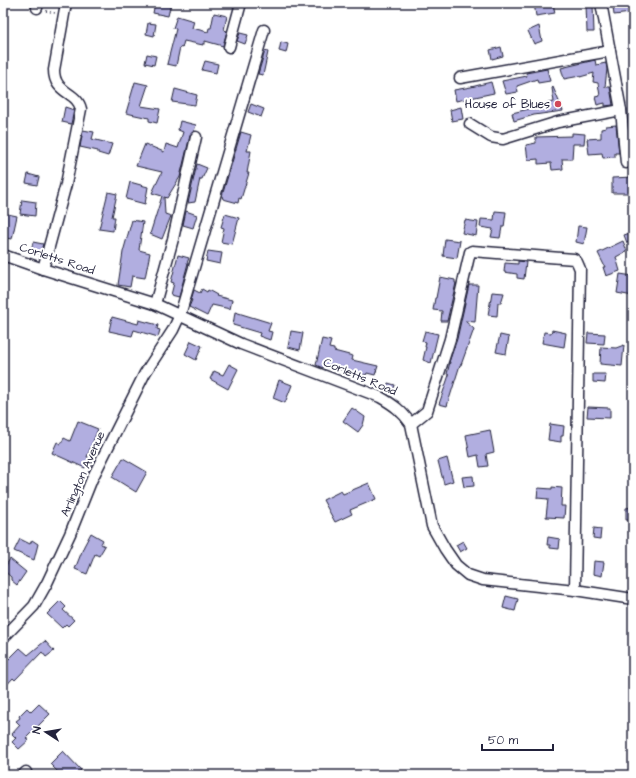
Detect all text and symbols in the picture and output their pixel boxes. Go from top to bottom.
place label: House of Blues [465,96,550,113]
marker: House of Blues [553,99,563,109]
street label: Corletts Road [17,239,97,279]
street label: Corletts Road [321,354,399,400]
street label: Arlington Avenue [57,428,111,520]
north arrow [26,712,66,752]
text: N [29,725,45,735]
scale bar [482,726,553,752]
text: 50 m [488,732,519,749]

